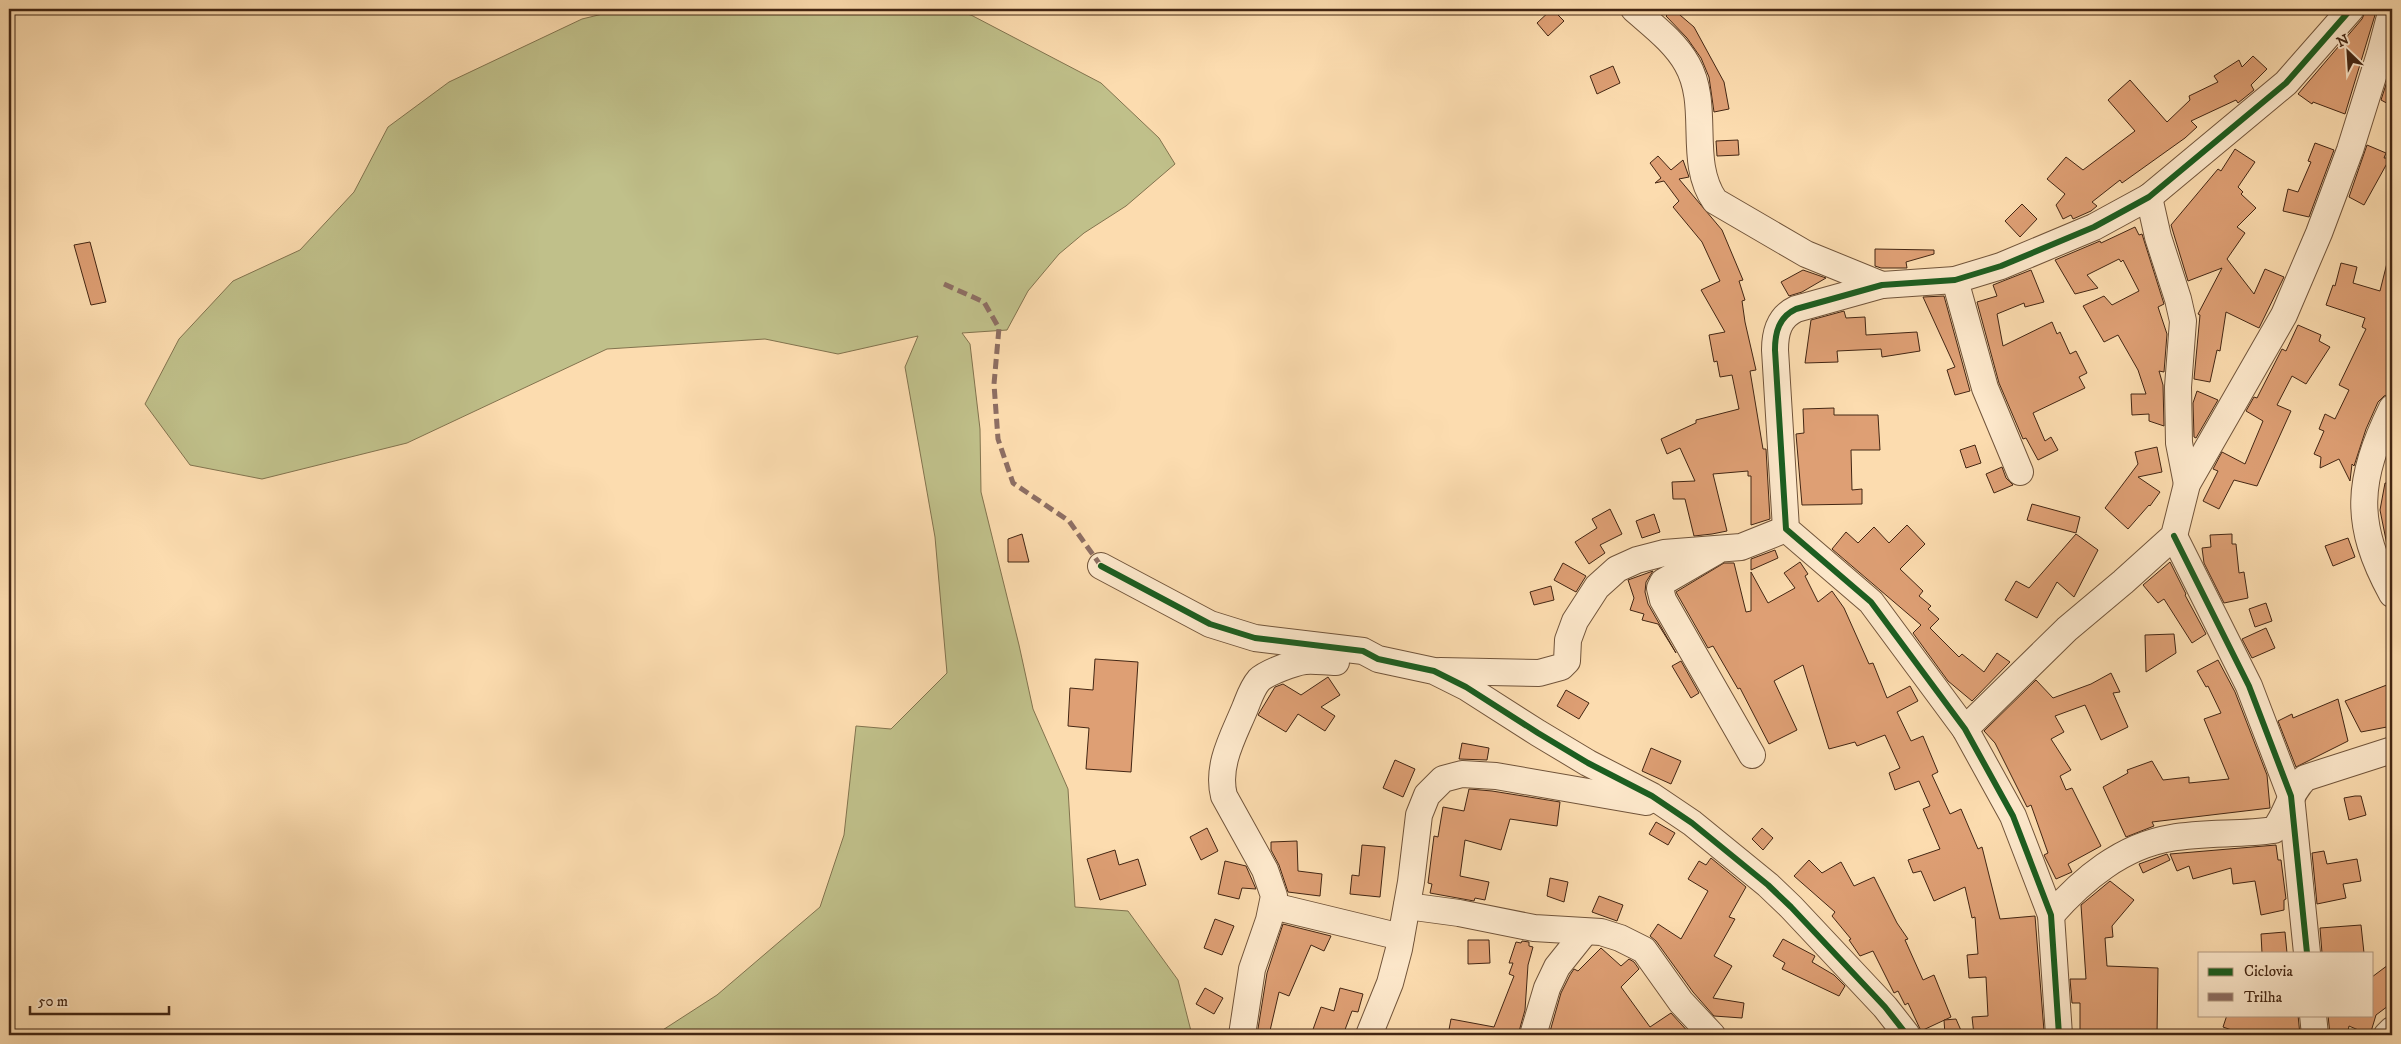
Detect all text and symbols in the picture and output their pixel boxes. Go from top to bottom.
north arrow [2324,28,2374,78]
text: N [2334,30,2352,52]
legend [2198,952,2374,1016]
text: Ciclovia [2244,962,2293,981]
scale bar [30,984,169,1016]
text: Trilha [2244,988,2283,1007]
text: 50 m [38,992,68,1011]

